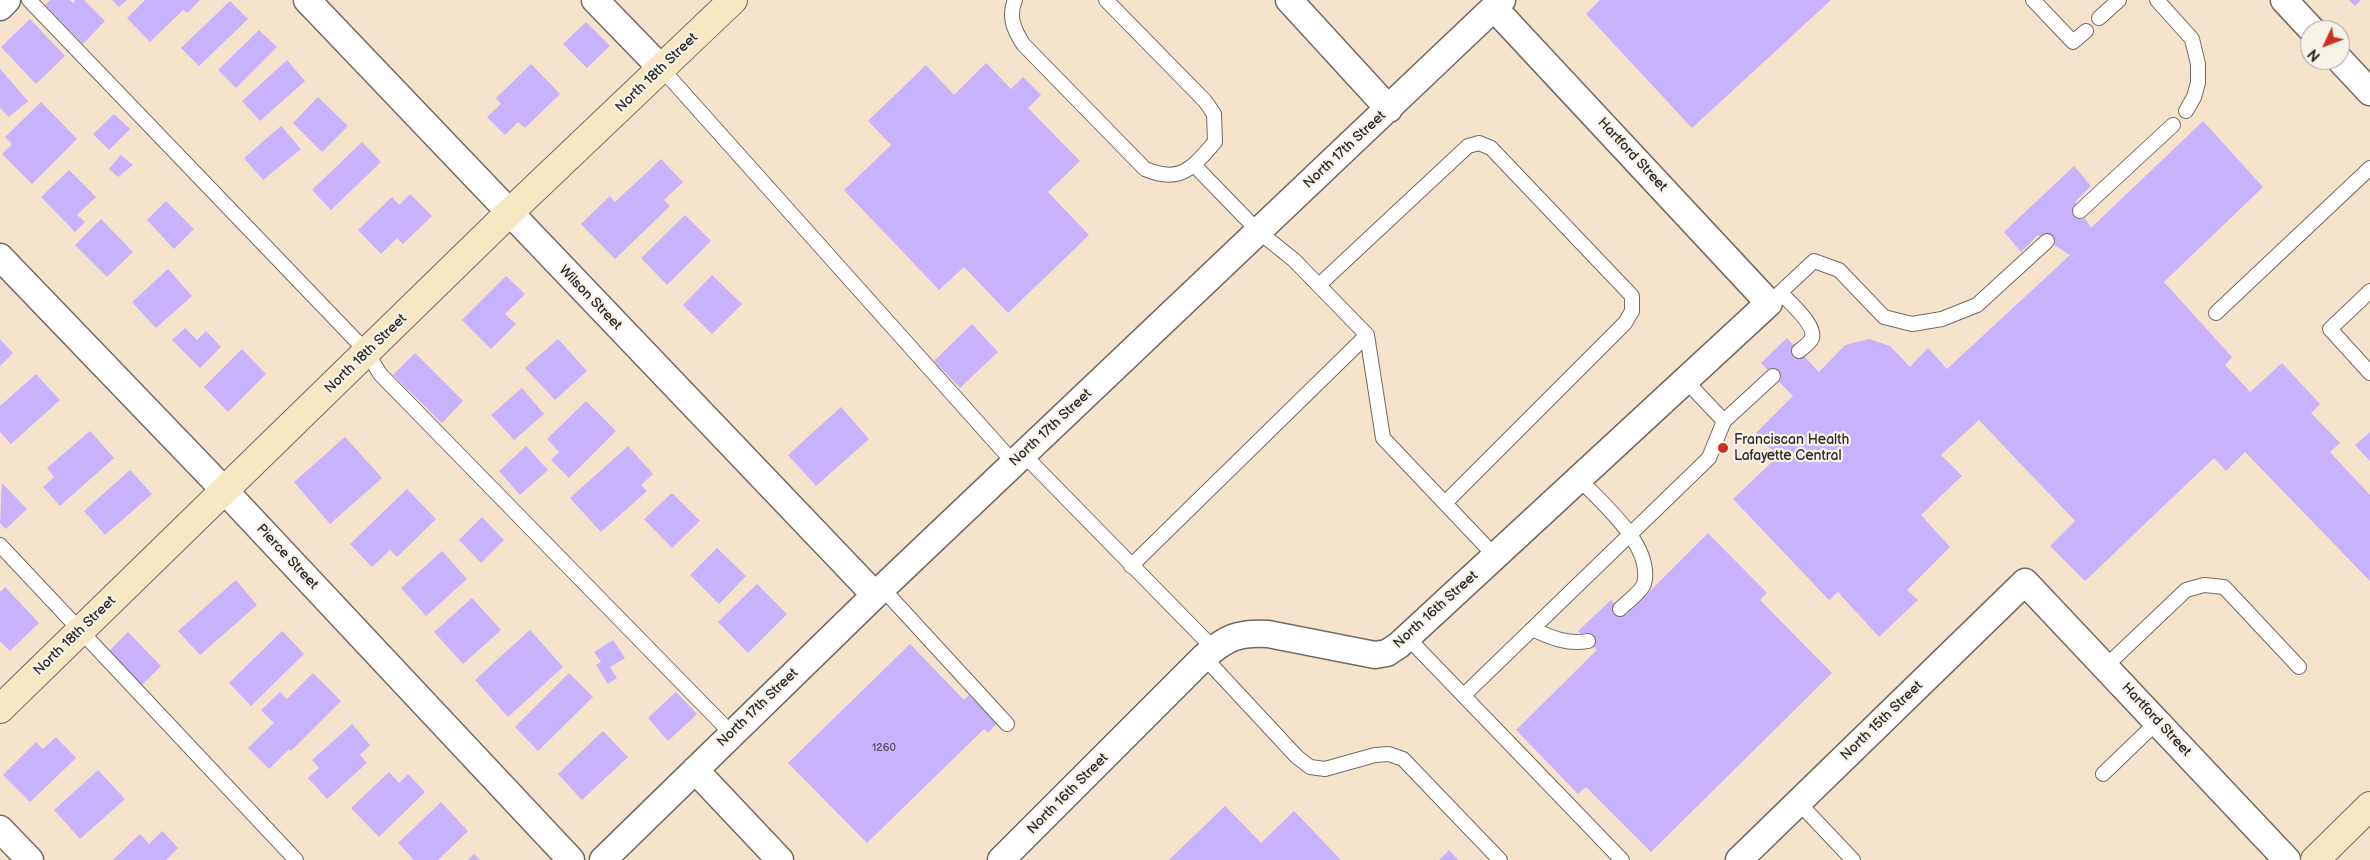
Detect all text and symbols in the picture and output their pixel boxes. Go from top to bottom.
north arrow [2300,20,2350,70]
street label: North 18th Street [613,30,701,116]
text: N [2305,45,2324,65]
street label: North 17th Street [1300,108,1390,192]
street label: Hartford Street [1594,115,1670,195]
street label: Wilson Street [555,262,625,334]
street label: North 18th Street [322,311,410,397]
street label: North 17th Street [1006,386,1096,470]
place label: Franciscan Health Lafayette Central [1734,432,1849,464]
marker: Franciscan Health Lafayette Central [1716,441,1730,455]
street label: Pierce Street [253,521,321,593]
street label: North 16th Street [1390,568,1482,652]
street label: North 18th Street [31,593,119,679]
street label: North 17th Street [714,665,802,751]
street label: North 15th Street [1838,678,1926,764]
street label: Hartford Street [2118,680,2194,760]
house number: 1260 [872,741,896,755]
street label: North 16th Street [1024,750,1112,838]

